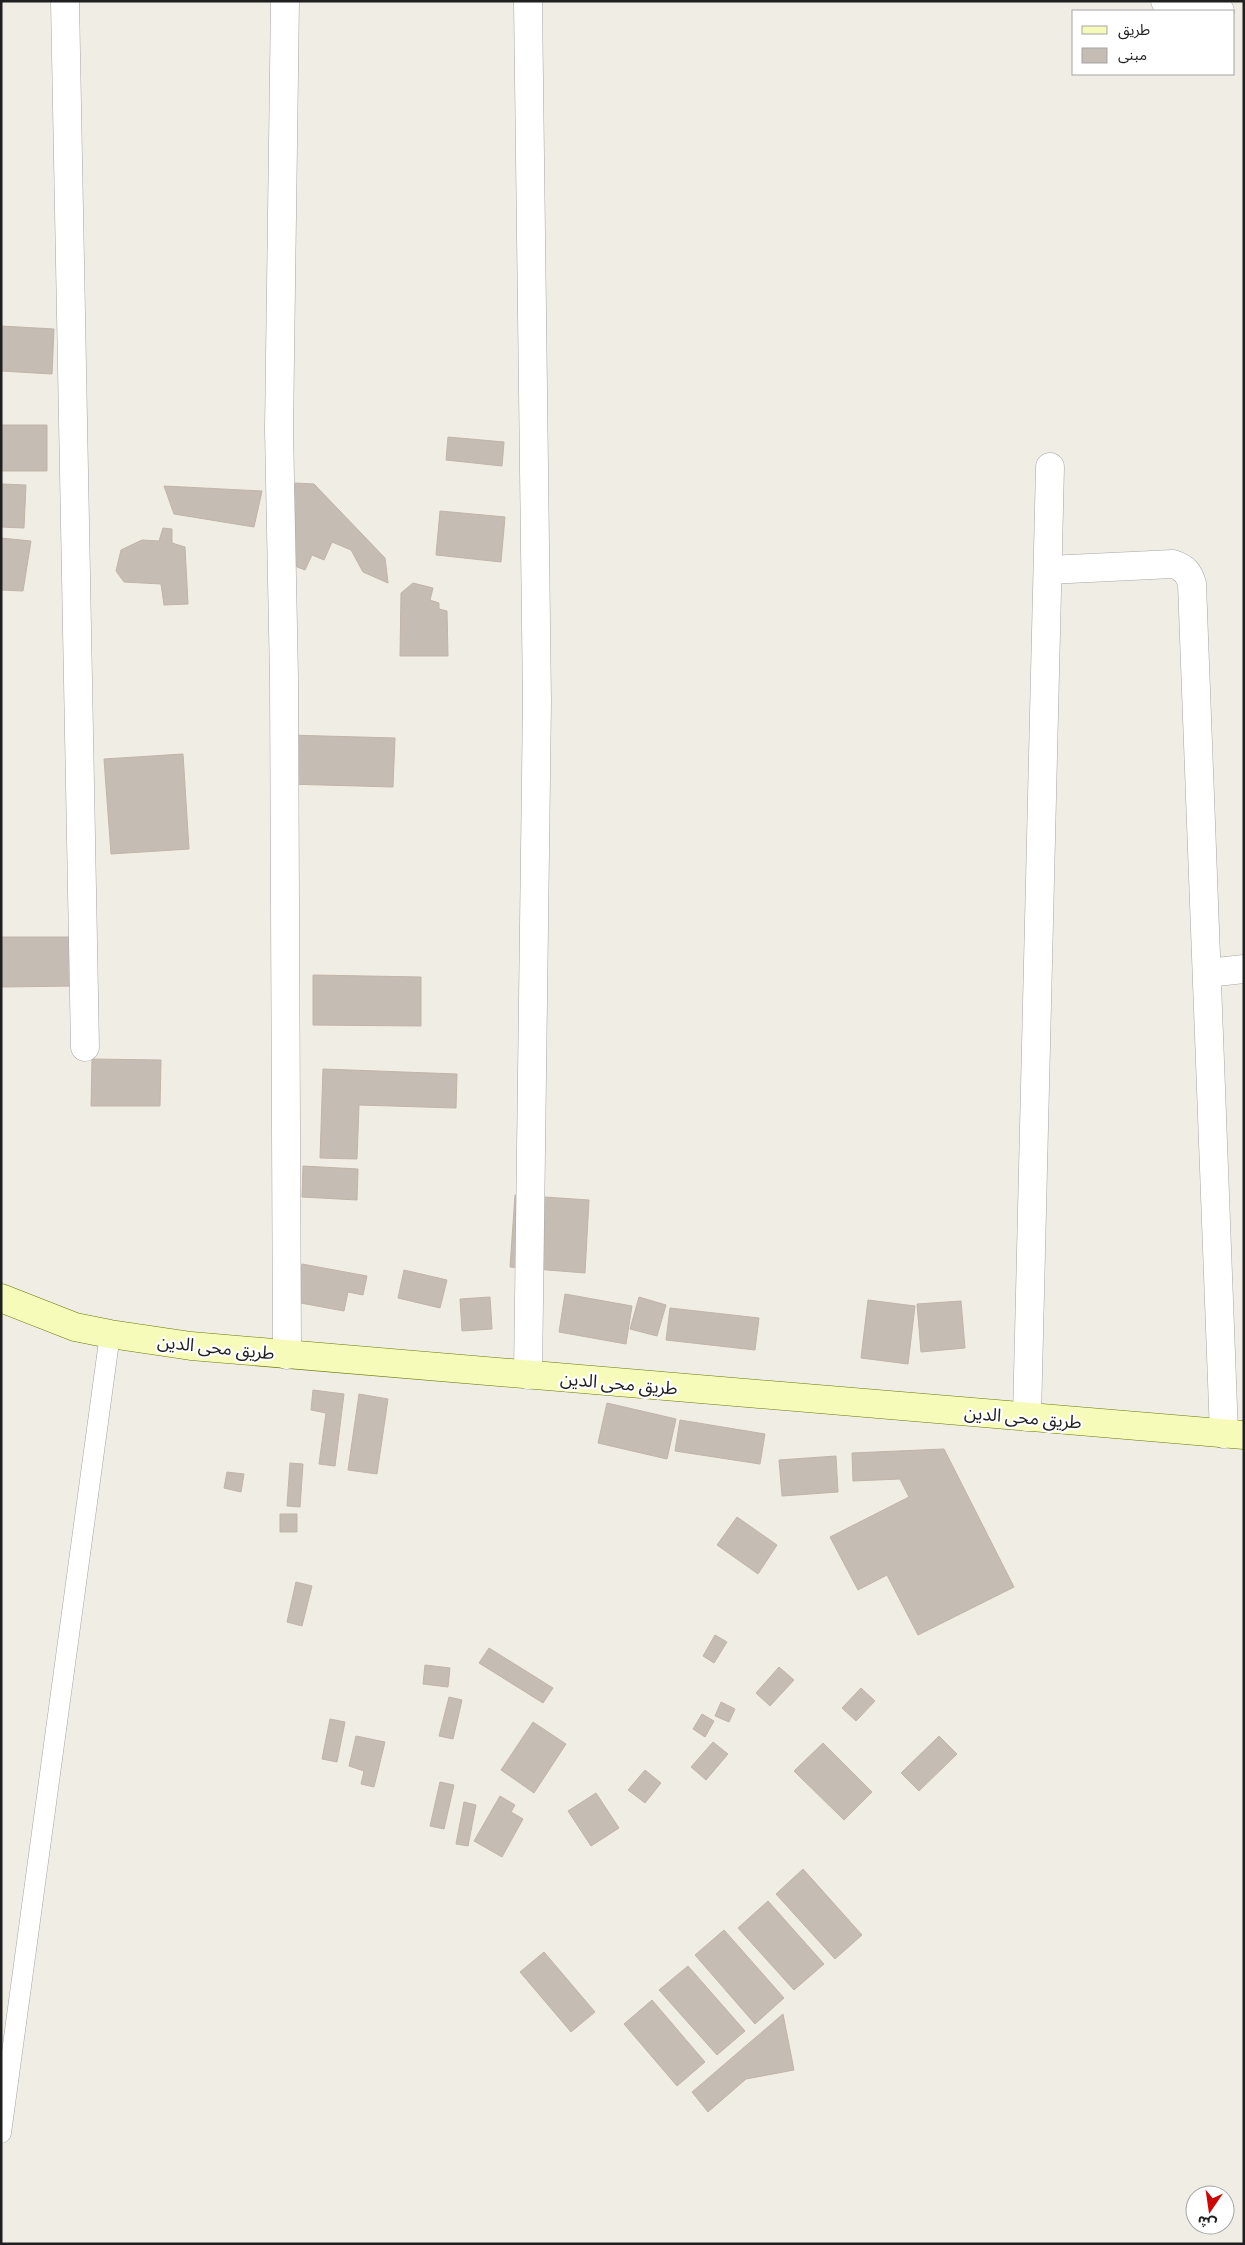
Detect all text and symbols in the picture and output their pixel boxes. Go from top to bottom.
legend [1072,10,1235,75]
text: طريق [1118,18,1150,41]
text: مبنى [1118,43,1147,66]
street label: طريق محى الدين [156,1327,276,1367]
street label: طريق محى الدين [559,1364,679,1402]
street label: طريق محى الدين [963,1398,1083,1436]
north arrow [1185,2185,1235,2235]
text: ش [1195,2211,1219,2236]

